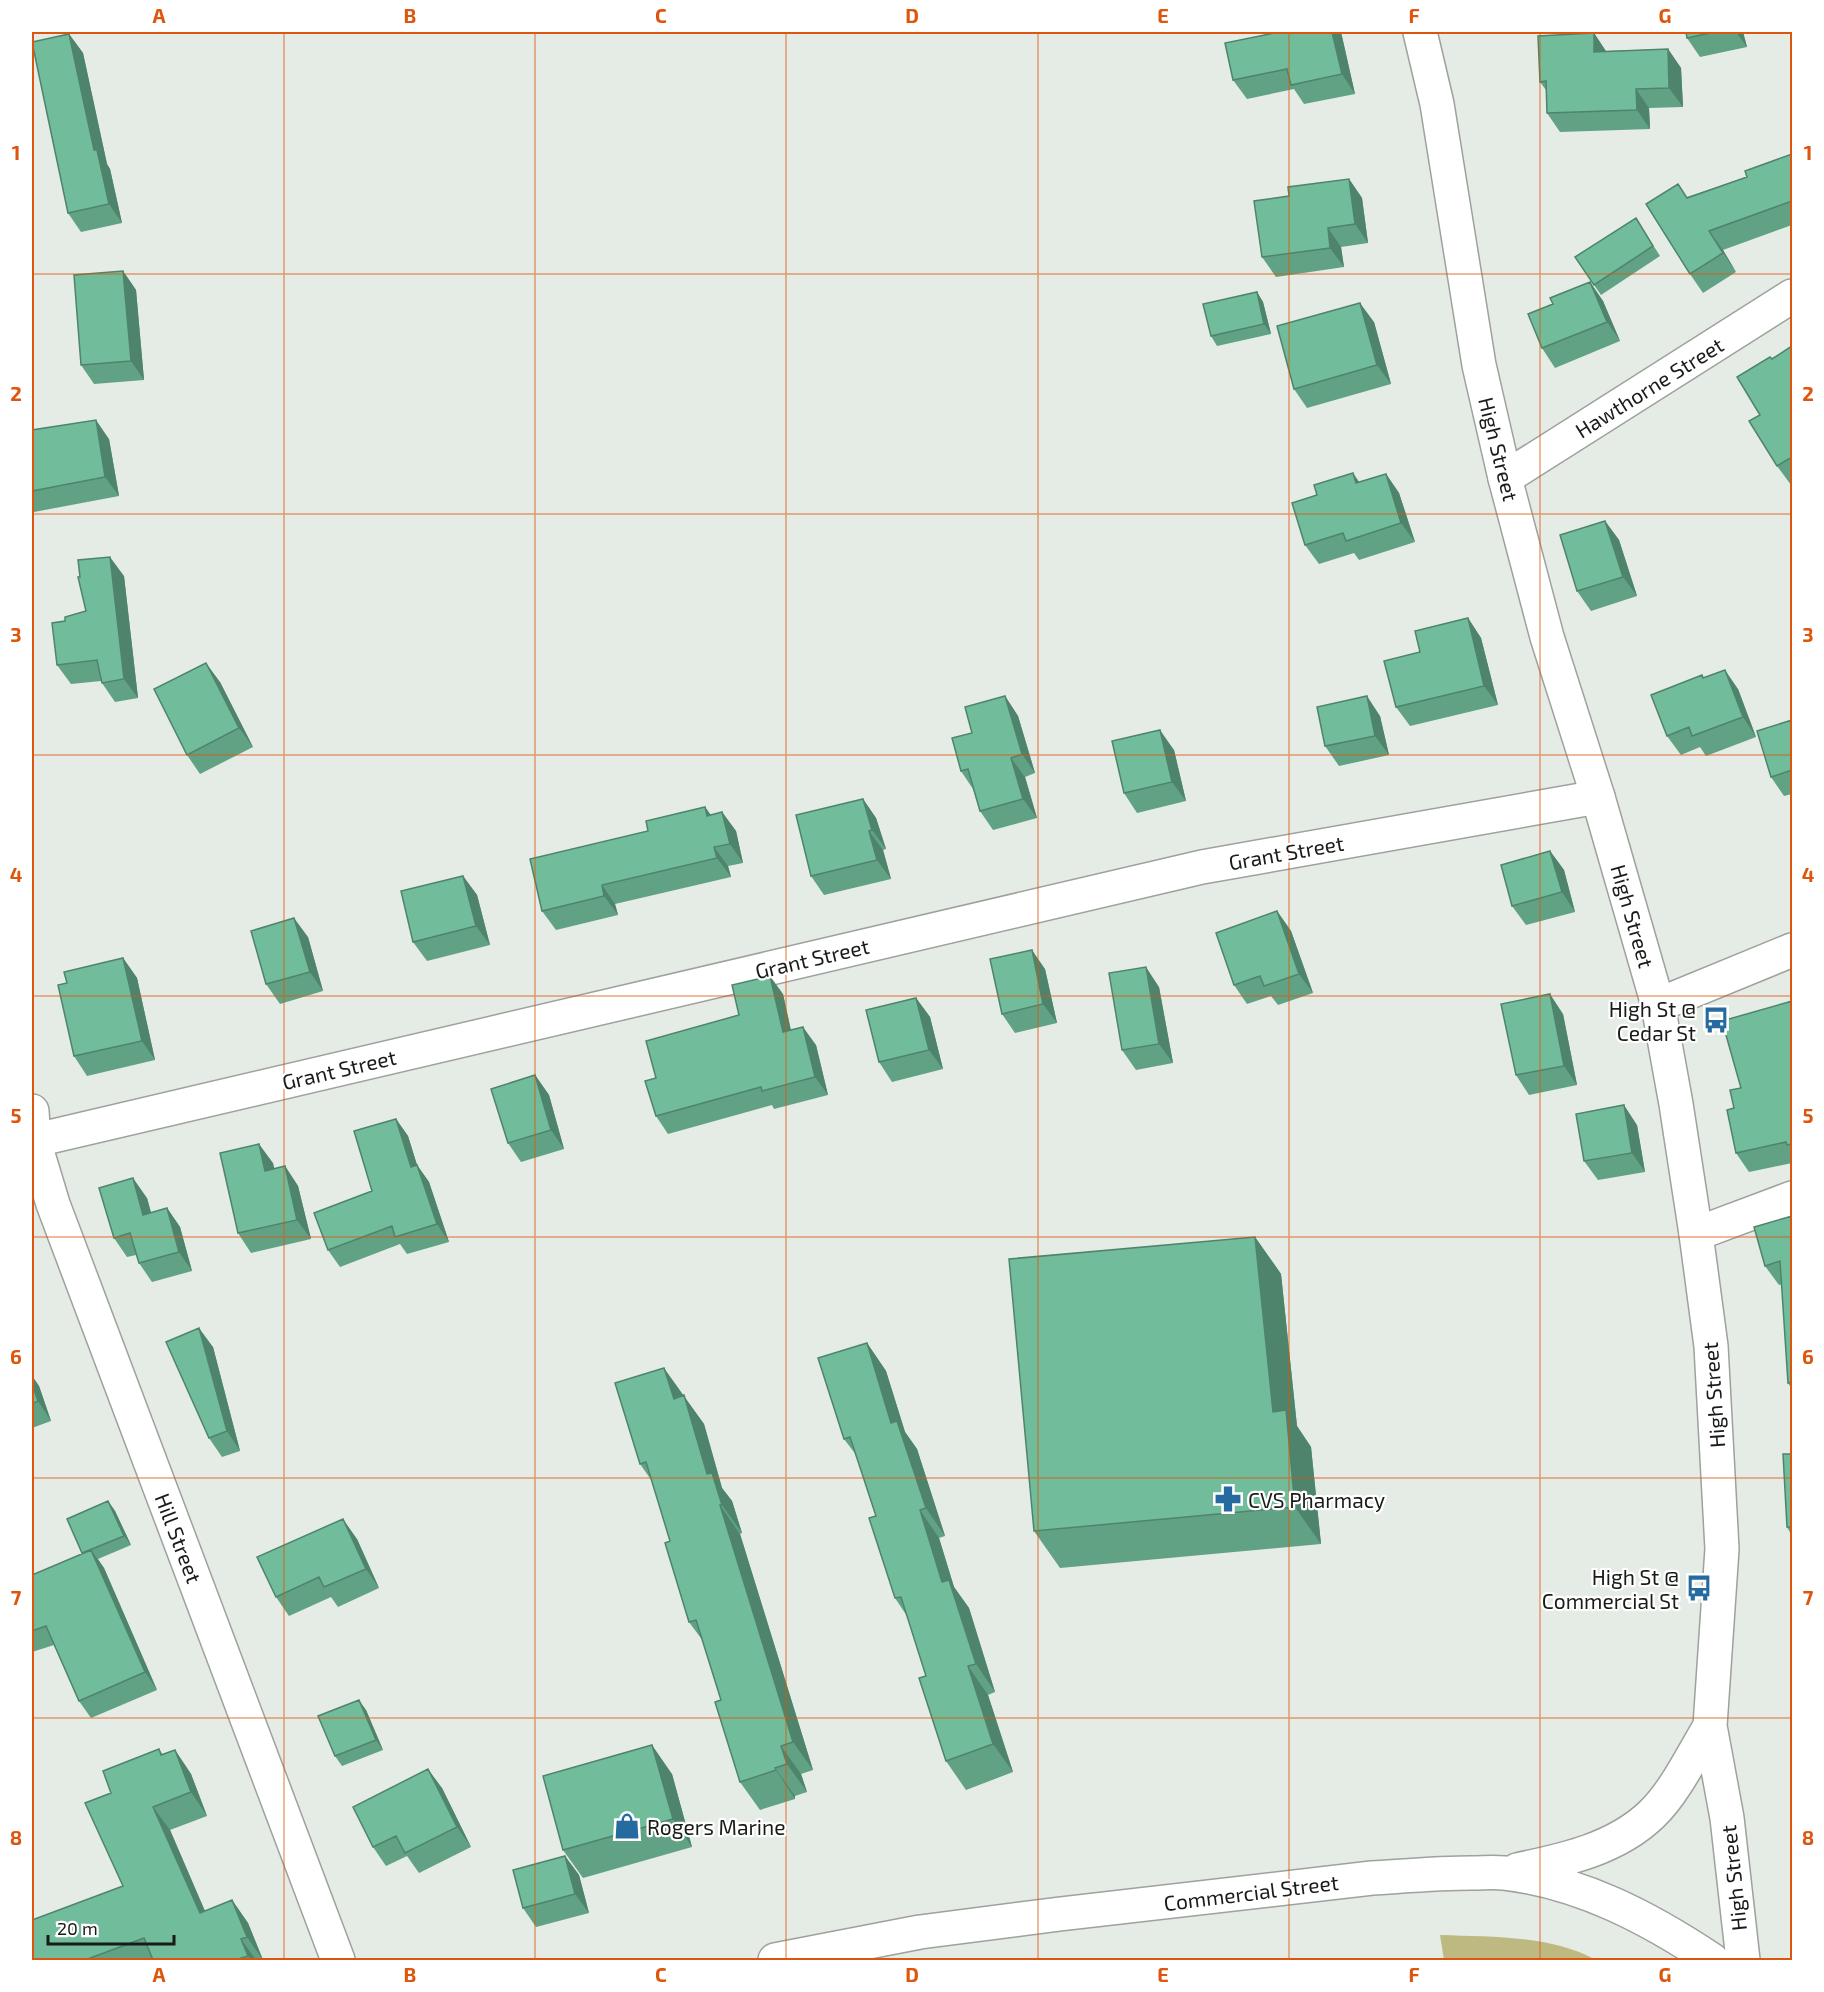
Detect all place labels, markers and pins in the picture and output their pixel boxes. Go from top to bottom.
place label: High St @ Cedar St [1609,996,1696,1045]
bus stop icon: High St @ Cedar St [1701,1005,1731,1035]
pharmacy icon: CVS Pharmacy [1213,1484,1243,1514]
place label: CVS Pharmacy [1248,1487,1385,1512]
place label: High St @ Commercial St [1542,1564,1679,1613]
bus stop icon: High St @ Commercial St [1684,1573,1714,1603]
shop icon: Rogers Marine [612,1811,642,1841]
place label: Rogers Marine [647,1814,786,1839]

